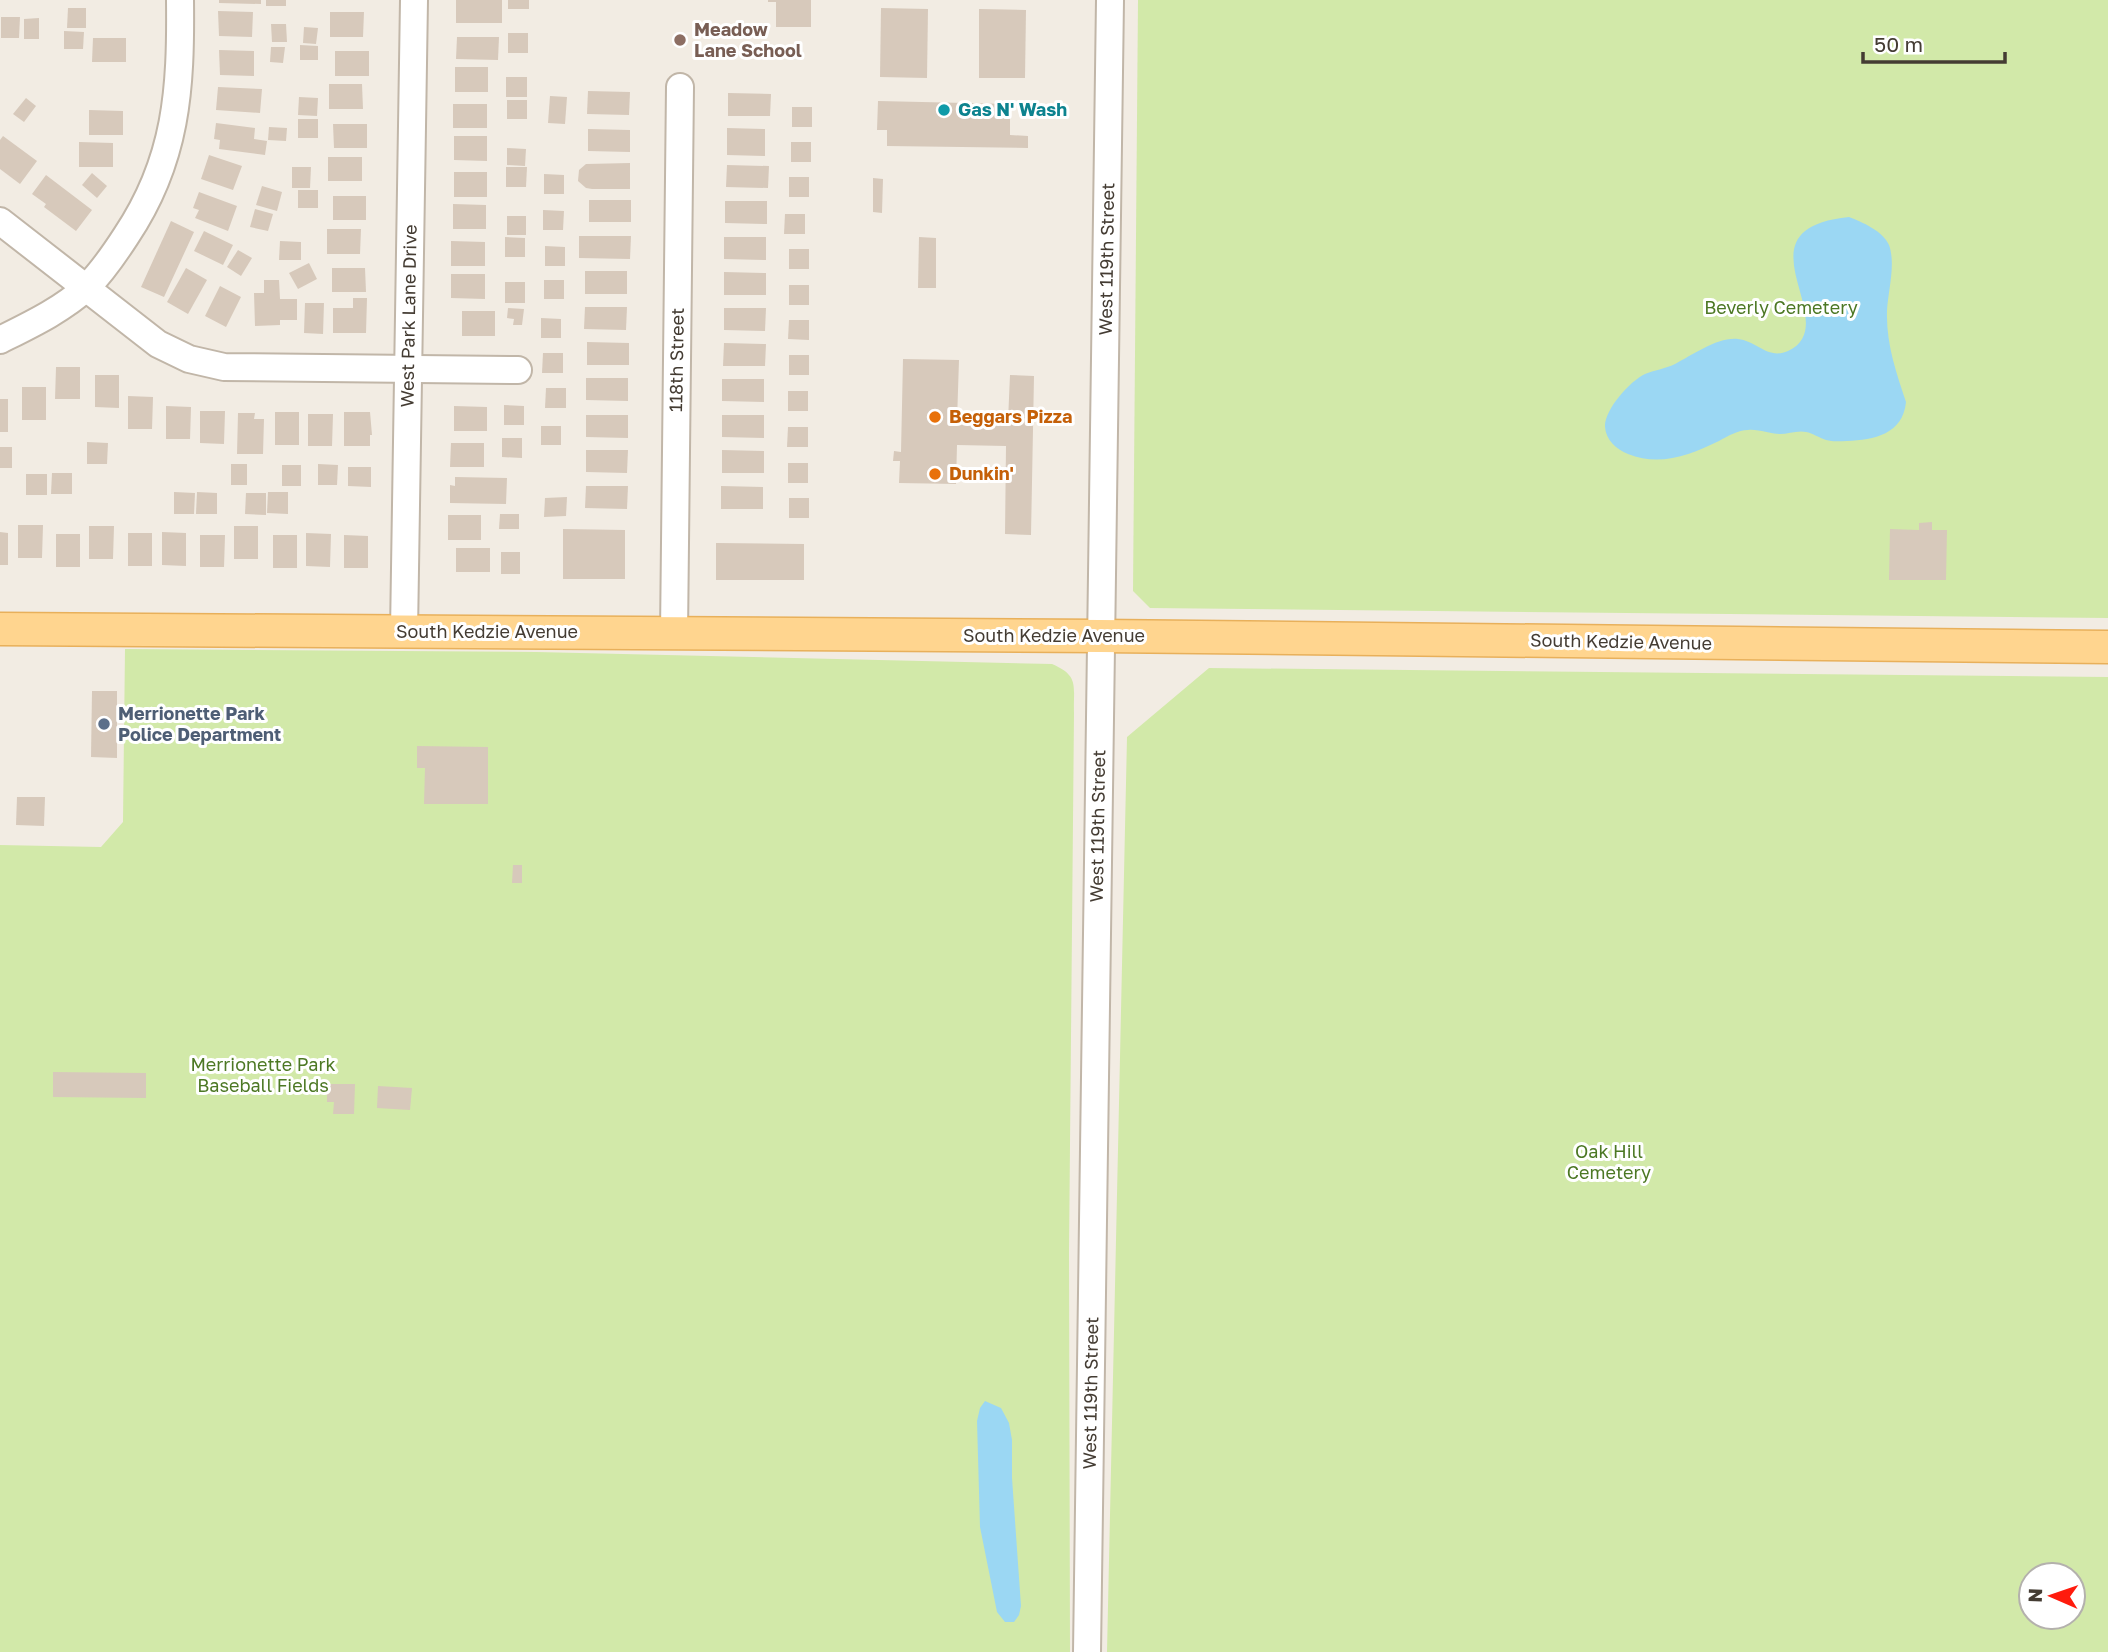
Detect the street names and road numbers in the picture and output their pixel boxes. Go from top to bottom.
street label: West 119th Street [1094,182,1118,335]
street label: West Park Lane Drive [395,224,421,408]
street label: 118th Street [664,308,688,412]
street label: South Kedzie Avenue [396,620,578,642]
street label: South Kedzie Avenue [963,624,1145,646]
street label: South Kedzie Avenue [1530,628,1712,654]
street label: West 119th Street [1085,749,1109,902]
street label: West 119th Street [1078,1316,1102,1469]

